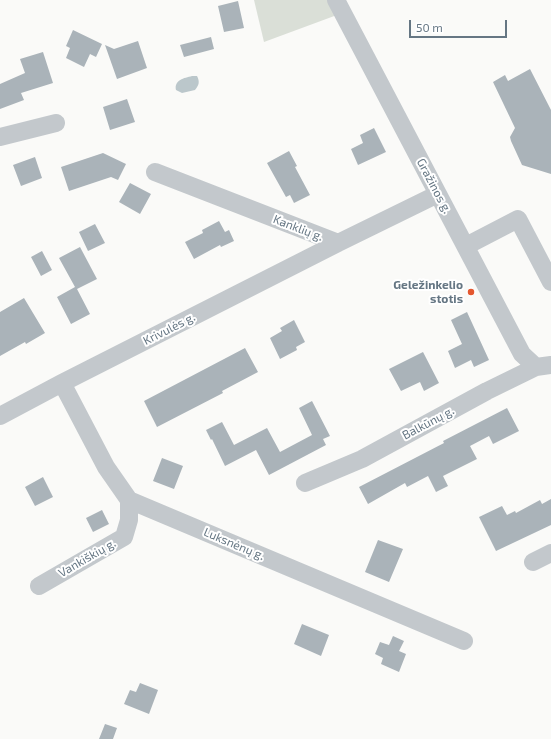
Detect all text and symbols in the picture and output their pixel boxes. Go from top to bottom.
scale bar [411,12,509,38]
text: 50 m [416,20,443,34]
street label: Gražinos g. [414,156,454,216]
street label: Kanklių g. [271,212,325,244]
place label: Geležinkelio stotis [393,278,463,306]
marker: Geležinkelio stotis [466,287,476,297]
street label: Krivulės g. [141,310,197,348]
street label: Balkūnų g. [400,403,456,443]
street label: Luksnėnų g. [201,525,267,563]
street label: Vankiškių g. [56,536,118,580]

